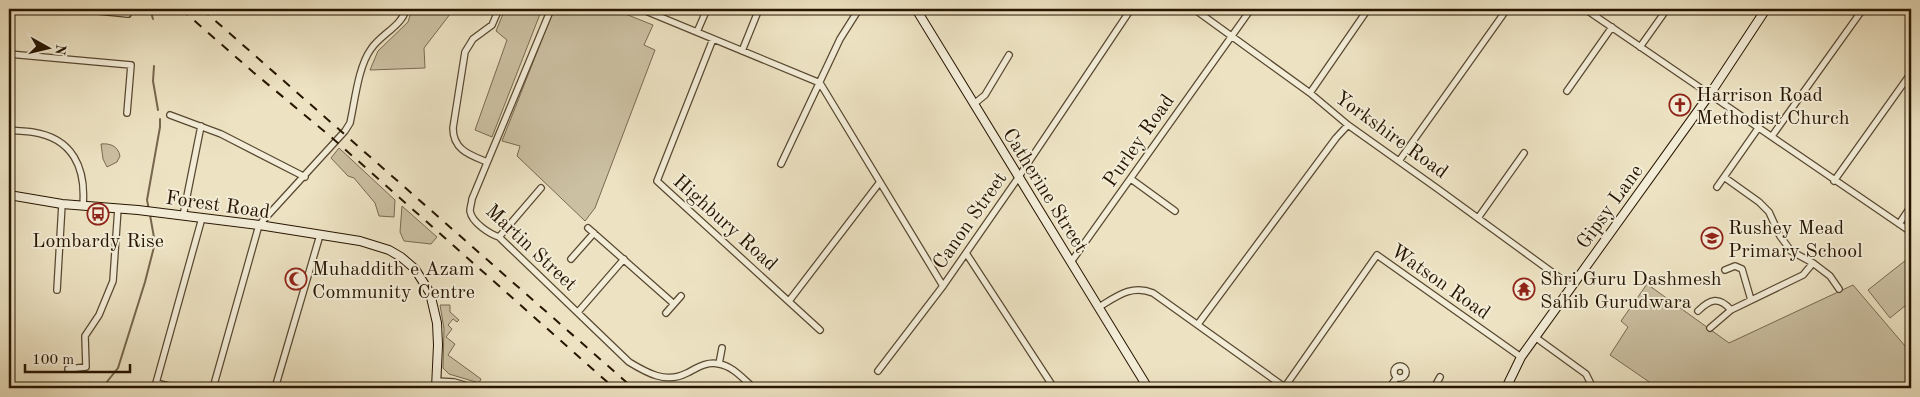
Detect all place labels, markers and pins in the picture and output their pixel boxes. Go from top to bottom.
place label: Harrison Road Methodist Church [1696,86,1850,129]
church icon: Harrison Road Methodist Church [1668,93,1692,117]
bus stop icon: Lombardy Rise [86,202,110,226]
place label: Rushey Mead Primary School [1728,219,1863,262]
school or university icon: Rushey Mead Primary School [1700,226,1724,250]
place label: Lombardy Rise [32,232,164,252]
place label: Muhaddith e Azam Community Centre [312,260,475,303]
mosque icon: Muhaddith e Azam Community Centre [284,267,308,291]
place label: Shri Guru Dashmesh Sahib Gurudwara [1540,270,1722,313]
temple icon: Shri Guru Dashmesh Sahib Gurudwara [1512,277,1536,301]

